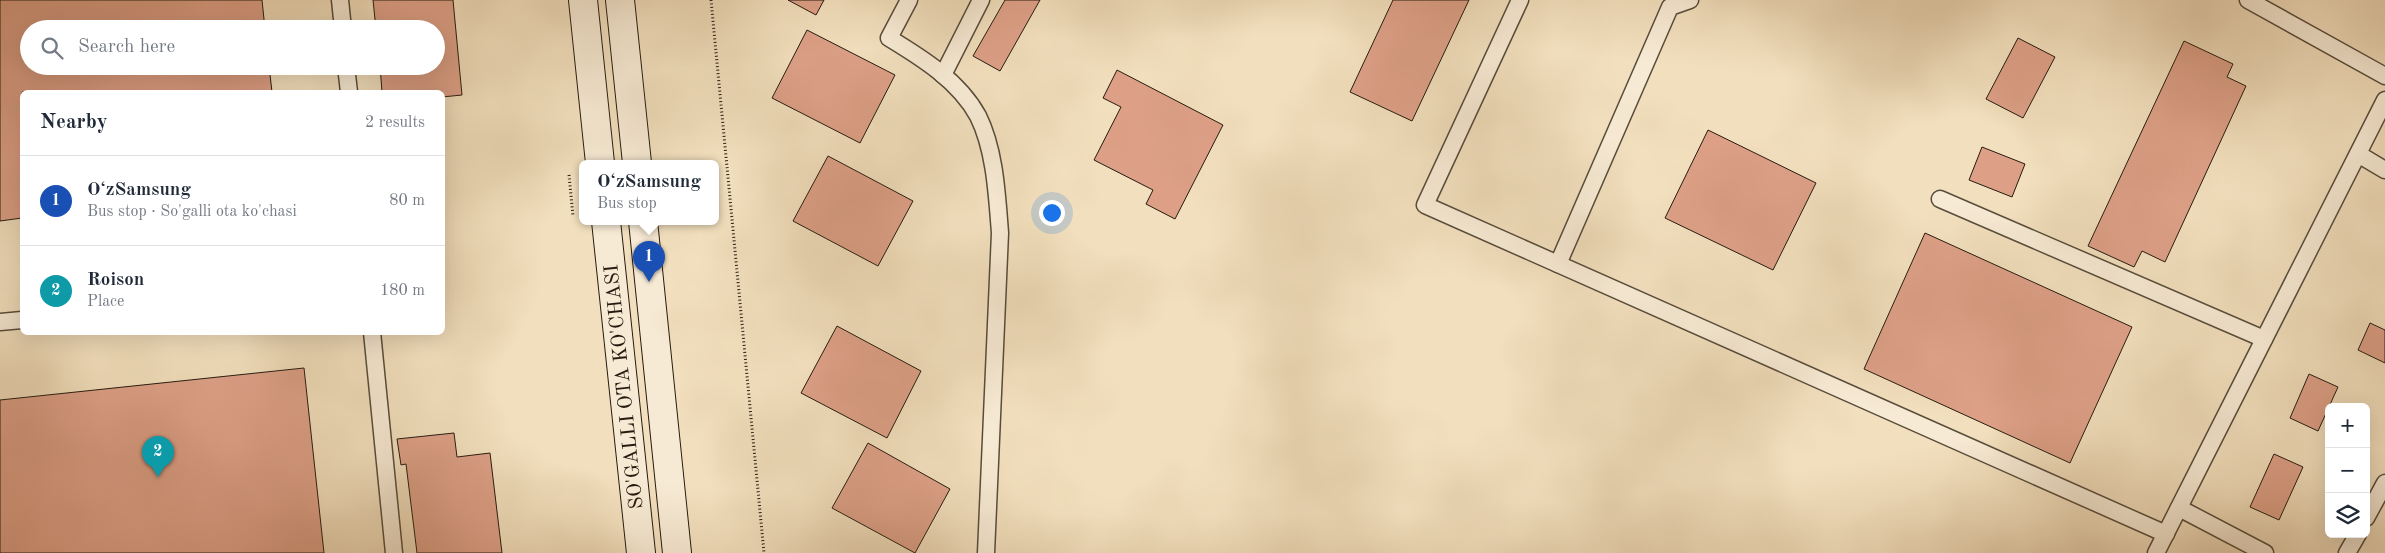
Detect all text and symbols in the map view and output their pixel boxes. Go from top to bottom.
search box [20,20,445,75]
icon: search [38,34,66,62]
text: Search here [78,38,175,57]
text: Nearby [40,112,108,133]
text: 2 results [365,115,425,131]
popup [579,160,719,225]
text: OʻzSamsung [597,173,701,192]
text: OʻzSamsung [87,181,191,200]
text: 1 [51,193,61,209]
text: 80 m [389,193,425,209]
text: Bus stop [597,196,657,212]
your location [1039,200,1065,226]
text: Bus stop · So'galli ota ko'chasi [87,204,297,220]
pin: 1 [633,241,665,282]
street label: SO'GALLI OTA KO'CHASI [602,263,648,510]
text: Roison [87,271,144,290]
text: 2 [51,283,61,299]
text: 180 m [380,283,425,299]
text: Place [87,294,124,310]
map controls [2325,403,2370,538]
button: + [2325,403,2370,448]
pin: 2 [142,436,174,477]
button: − [2325,448,2370,493]
button: layers [2325,493,2370,538]

